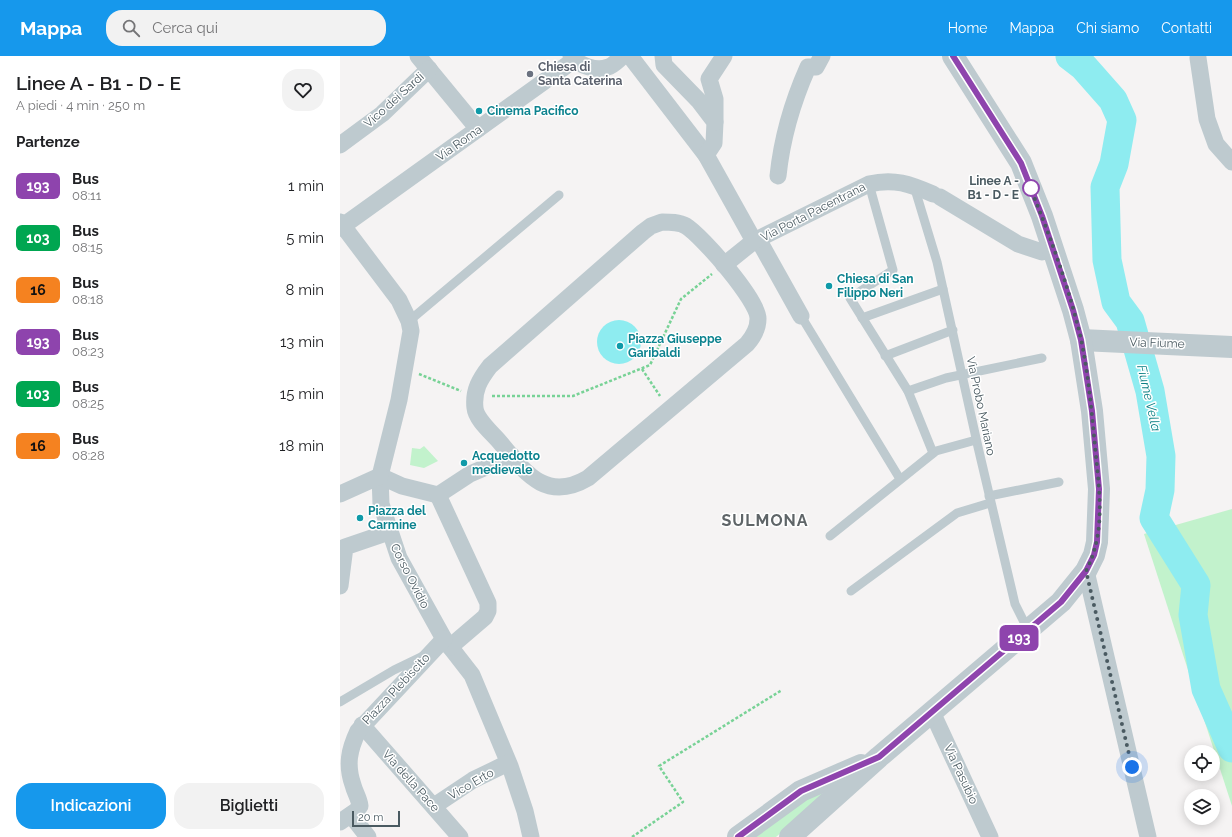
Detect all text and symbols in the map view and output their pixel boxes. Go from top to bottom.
search box [106,10,386,46]
text: Mappa [20,17,82,39]
icon: search [120,17,142,39]
text: Cerca qui [152,19,218,37]
text: Home [948,20,987,36]
text: Mappa [1009,20,1054,36]
text: Chi siamo [1076,20,1139,36]
text: Contatti [1161,20,1212,36]
place label: Chiesa di Santa Caterina [538,60,623,88]
button: heart [282,69,324,111]
street label: Vico dei Sardi [361,69,427,131]
marker: Chiesa di Santa Caterina [525,69,535,79]
text: Linee A - B1 - D - E [16,72,181,94]
text: A piedi · 4 min · 250 m [16,98,145,113]
place label: Cinema Pacifico [487,104,579,118]
marker: Cinema Pacifico [474,106,484,116]
street label: Via Roma [433,122,485,164]
text: Partenze [16,133,80,151]
text: Bus [72,170,99,188]
place label: Linee A - B1 - D - E [968,174,1019,202]
text: 1 min [288,177,324,195]
text: 193 [27,178,49,194]
marker: Linee A - B1 - D - E [1022,179,1040,197]
street label: Via Porta Pacentrana [758,180,868,244]
text: 08:11 [72,188,101,203]
text: Bus [72,222,99,240]
text: 5 min [286,229,324,247]
text: 103 [26,230,50,246]
text: 08:15 [72,240,103,255]
place label: Chiesa di San Filippo Neri [837,272,914,300]
text: Bus [72,274,99,292]
text: 8 min [285,281,324,299]
marker: Chiesa di San Filippo Neri [824,281,834,291]
text: 16 [30,282,46,298]
text: 08:18 [72,292,103,307]
text: Bus [72,326,99,344]
place label: Piazza Giuseppe Garibaldi [628,332,722,360]
text: 13 min [280,333,324,351]
text: 193 [27,334,49,350]
street label: Via Fiume [1129,335,1185,351]
marker: Piazza Giuseppe Garibaldi [615,341,625,351]
text: 08:23 [72,344,104,359]
street label: Via Probo Mariano [964,355,998,457]
water label: Fiume Vella [1134,363,1164,433]
text: Bus [72,378,99,396]
text: 15 min [280,385,324,403]
text: 103 [26,386,50,402]
text: 08:25 [72,396,104,411]
text: Bus [72,430,99,448]
text: 18 min [279,437,324,455]
text: 16 [30,438,46,454]
text: 08:28 [72,448,105,463]
place label: Acquedotto medievale [472,449,540,477]
marker: Acquedotto medievale [459,458,469,468]
place label: Piazza del Carmine [368,504,426,532]
district label: SULMONA [721,511,809,530]
marker: Piazza del Carmine [355,513,365,523]
street label: Corso Ovidio [388,541,432,611]
line badge: 193 [996,625,1042,651]
text: 193 [1008,630,1030,646]
street label: Piazza Plebiscito [360,651,432,727]
street label: Via Pasubio [941,742,981,806]
map controls [1184,745,1220,825]
button: locate [1184,745,1220,781]
street label: Via della Pace [380,747,442,815]
your location [1122,757,1142,777]
street label: Vico Erto [446,765,496,803]
button: Indicazioni [16,783,166,829]
button: Biglietti [174,783,324,829]
button: layers [1184,789,1220,825]
scale bar [352,809,400,828]
text: 20 m [358,811,383,824]

